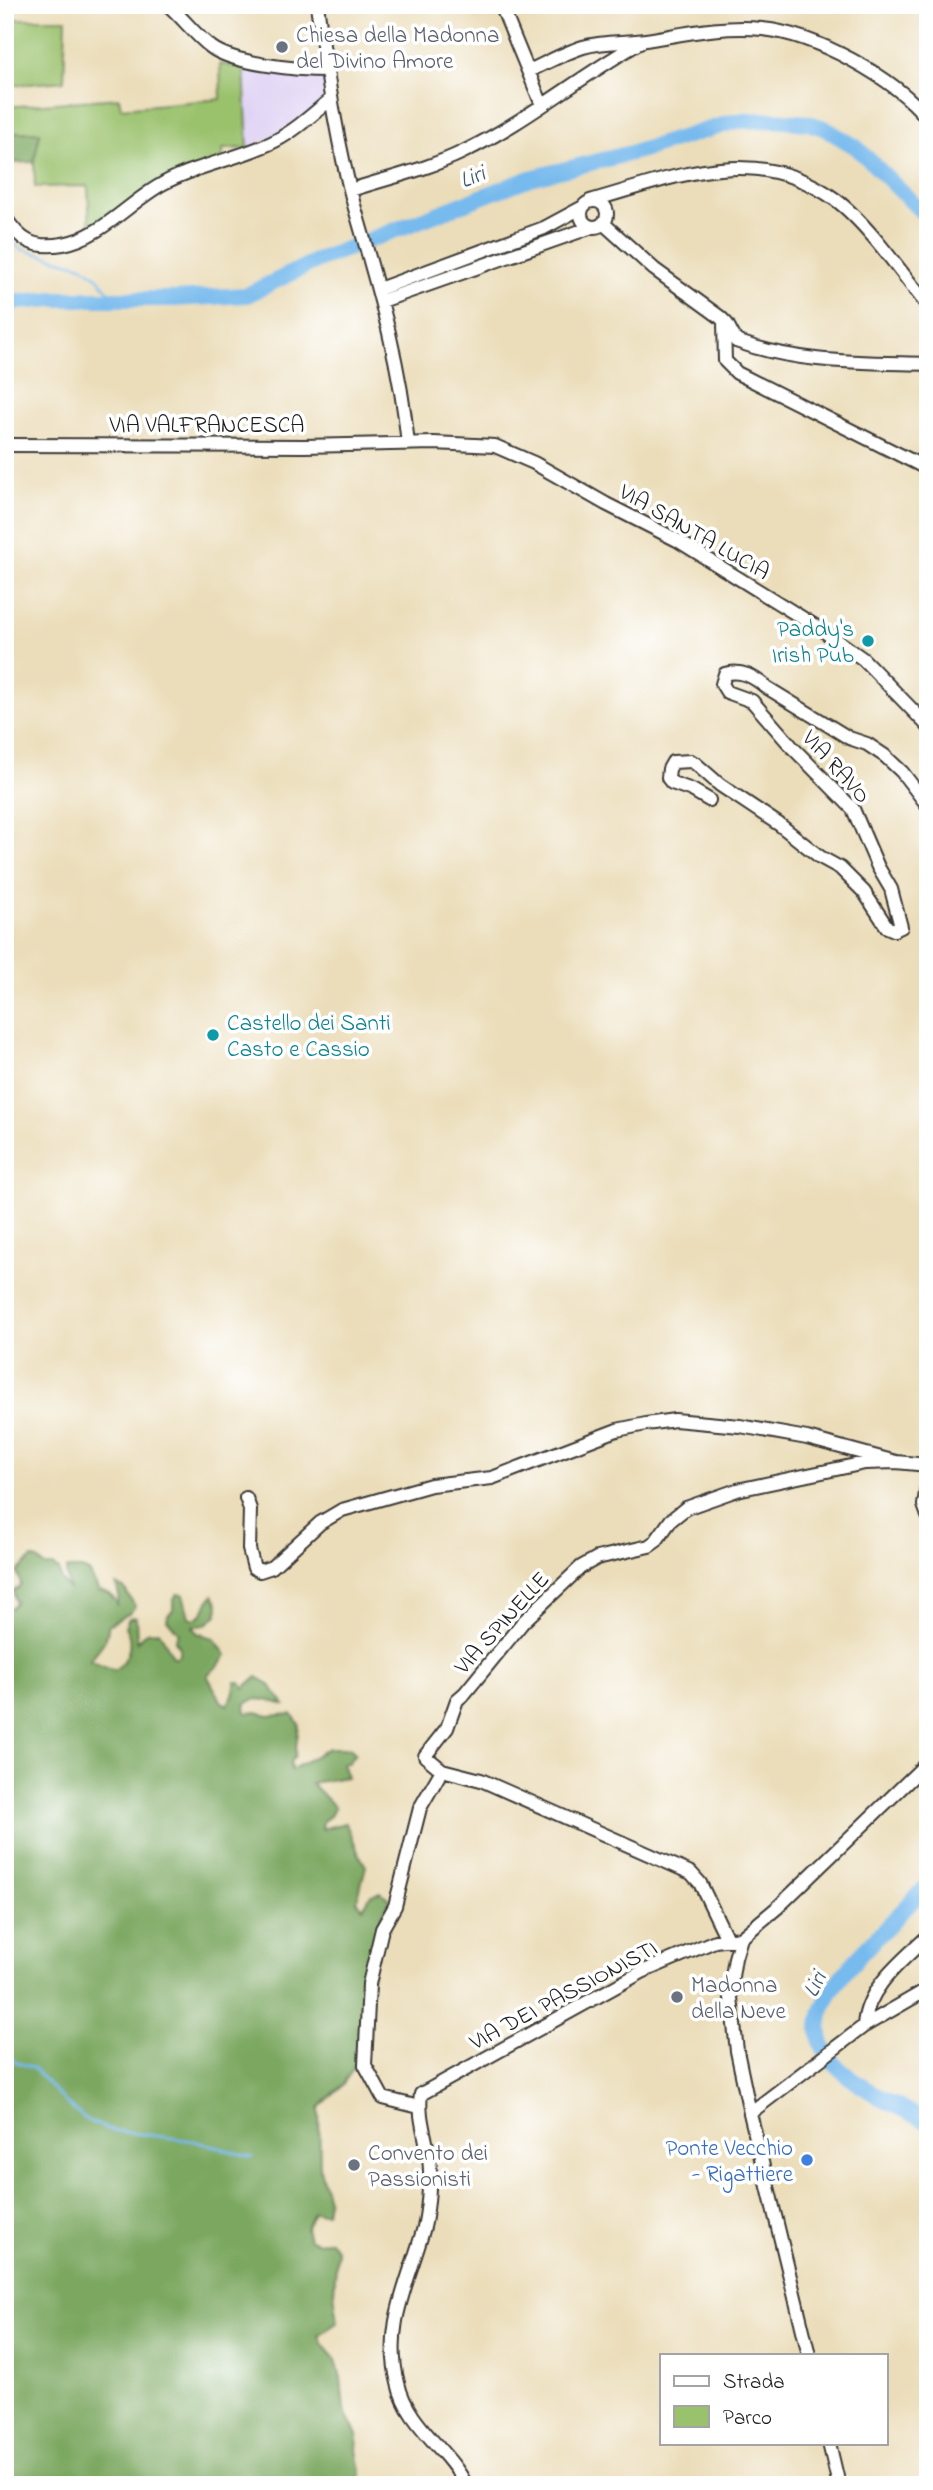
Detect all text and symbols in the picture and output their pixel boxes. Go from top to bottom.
place label: Chiesa della Madonna del Divino Amore [296,20,499,79]
marker: Chiesa della Madonna del Divino Amore [274,39,290,55]
water label: Liri [455,157,493,199]
street label: VIA VALFRANCESCA [108,410,305,443]
street label: VIA SANTA LUCIA [611,476,775,590]
place label: Paddy's Irish Pub [772,614,854,673]
marker: Paddy's Irish Pub [860,633,876,649]
street label: VIA RAVO [792,723,877,812]
place label: Castello dei Santi Casto e Cassio [227,1008,391,1067]
marker: Castello dei Santi Casto e Cassio [205,1027,221,1043]
street label: VIA SPINELLE [447,1565,558,1683]
street label: VIA DEI PASSIONISTI [463,1933,664,2060]
water label: Liri [795,1964,839,2004]
place label: Madonna della Neve [691,1970,787,2029]
marker: Madonna della Neve [669,1989,685,2005]
place label: Ponte Vecchio - Rigattiere [665,2133,794,2193]
place label: Convento dei Passionisti [368,2138,488,2197]
marker: Ponte Vecchio - Rigattiere [799,2152,815,2168]
marker: Convento dei Passionisti [346,2157,362,2173]
legend [660,2354,888,2444]
text: Strada [723,2368,785,2398]
text: Parco [723,2404,772,2434]

